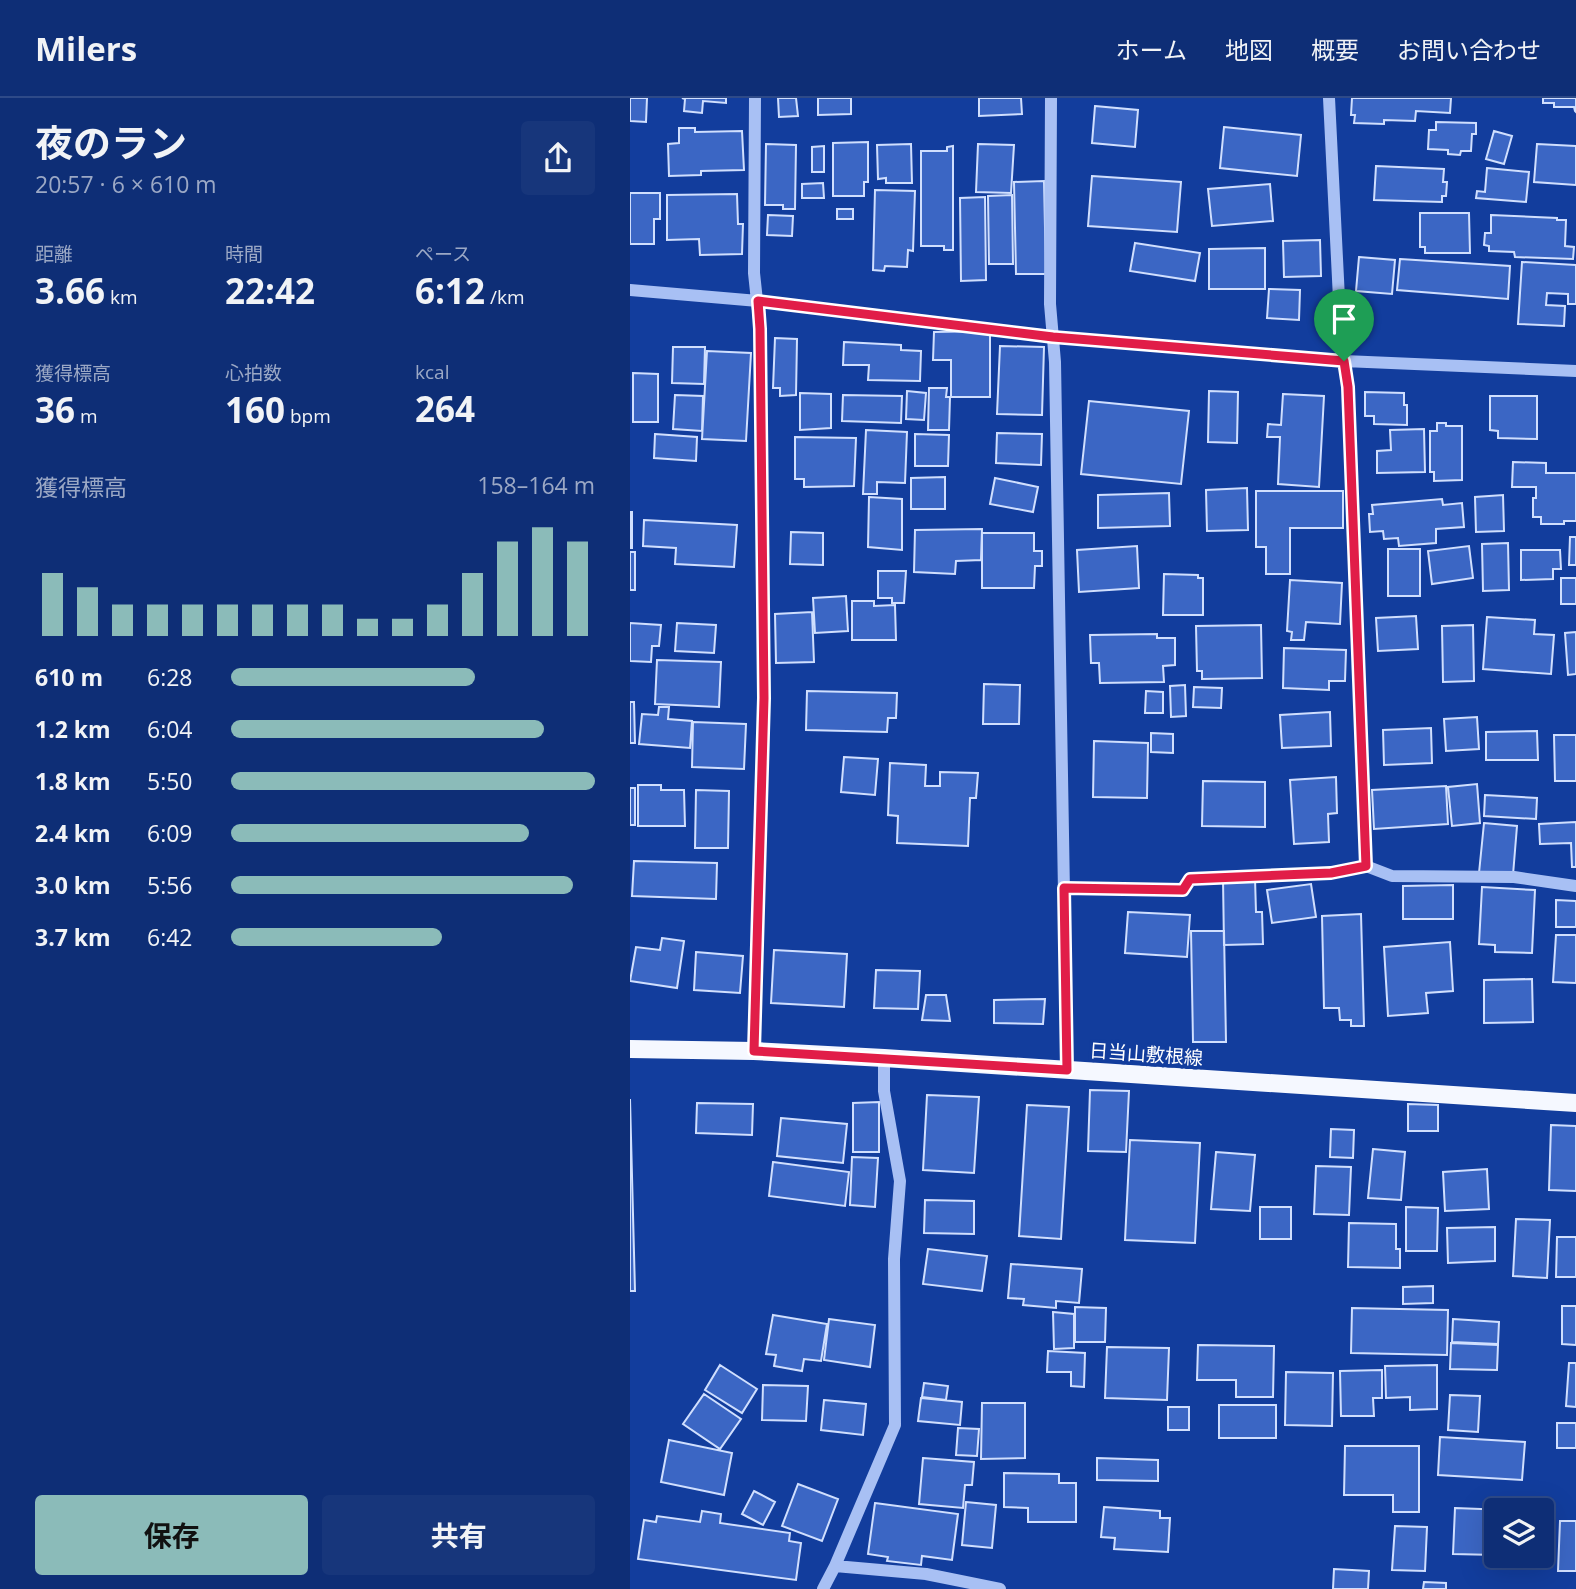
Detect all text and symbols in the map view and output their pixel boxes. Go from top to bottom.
text: Milers [35,26,137,71]
text: ホーム [1116,33,1187,66]
text: 地図 [1225,33,1273,66]
text: 概要 [1311,33,1359,66]
text: お問い合わせ [1397,33,1541,66]
text: 夜のラン [35,116,187,168]
button: share [521,121,595,195]
text: 20:57 · 6 × 610 m [35,168,217,200]
text: 距離 [35,241,73,267]
text: 時間 [225,241,263,267]
text: ペース [415,241,471,267]
text: 3.66 [35,267,105,314]
text: 22:42 [225,267,315,314]
text: 6:12 [415,267,485,314]
text: km [105,284,138,310]
text: /km [485,284,525,310]
pin [1314,289,1374,361]
icon: arrive [1325,300,1363,338]
text: kcal [415,359,449,385]
text: 獲得標高 [35,360,111,386]
text: 心拍数 [225,360,282,386]
text: 264 [415,385,475,432]
text: 36 [35,386,75,433]
text: 160 [225,386,285,433]
text: m [75,403,98,429]
text: bpm [285,403,331,429]
text: 158–164 m [477,469,595,501]
text: 獲得標高 [35,471,127,503]
text: 610 m [35,661,103,693]
text: 6:28 [147,661,193,693]
text: 1.2 km [35,713,111,745]
text: 6:04 [147,713,193,745]
text: 1.8 km [35,765,111,797]
text: 5:50 [147,765,193,797]
text: 2.4 km [35,817,111,849]
text: 6:09 [147,817,193,849]
text: 3.0 km [35,869,111,901]
text: 5:56 [147,869,193,901]
text: 3.7 km [35,921,111,953]
text: 6:42 [147,921,193,953]
street label: 日当山敷根線 [1088,1037,1204,1071]
button: 保存 [35,1495,308,1575]
button: 共有 [322,1495,595,1575]
map controls [1484,1498,1554,1568]
button: layers [1484,1498,1554,1568]

